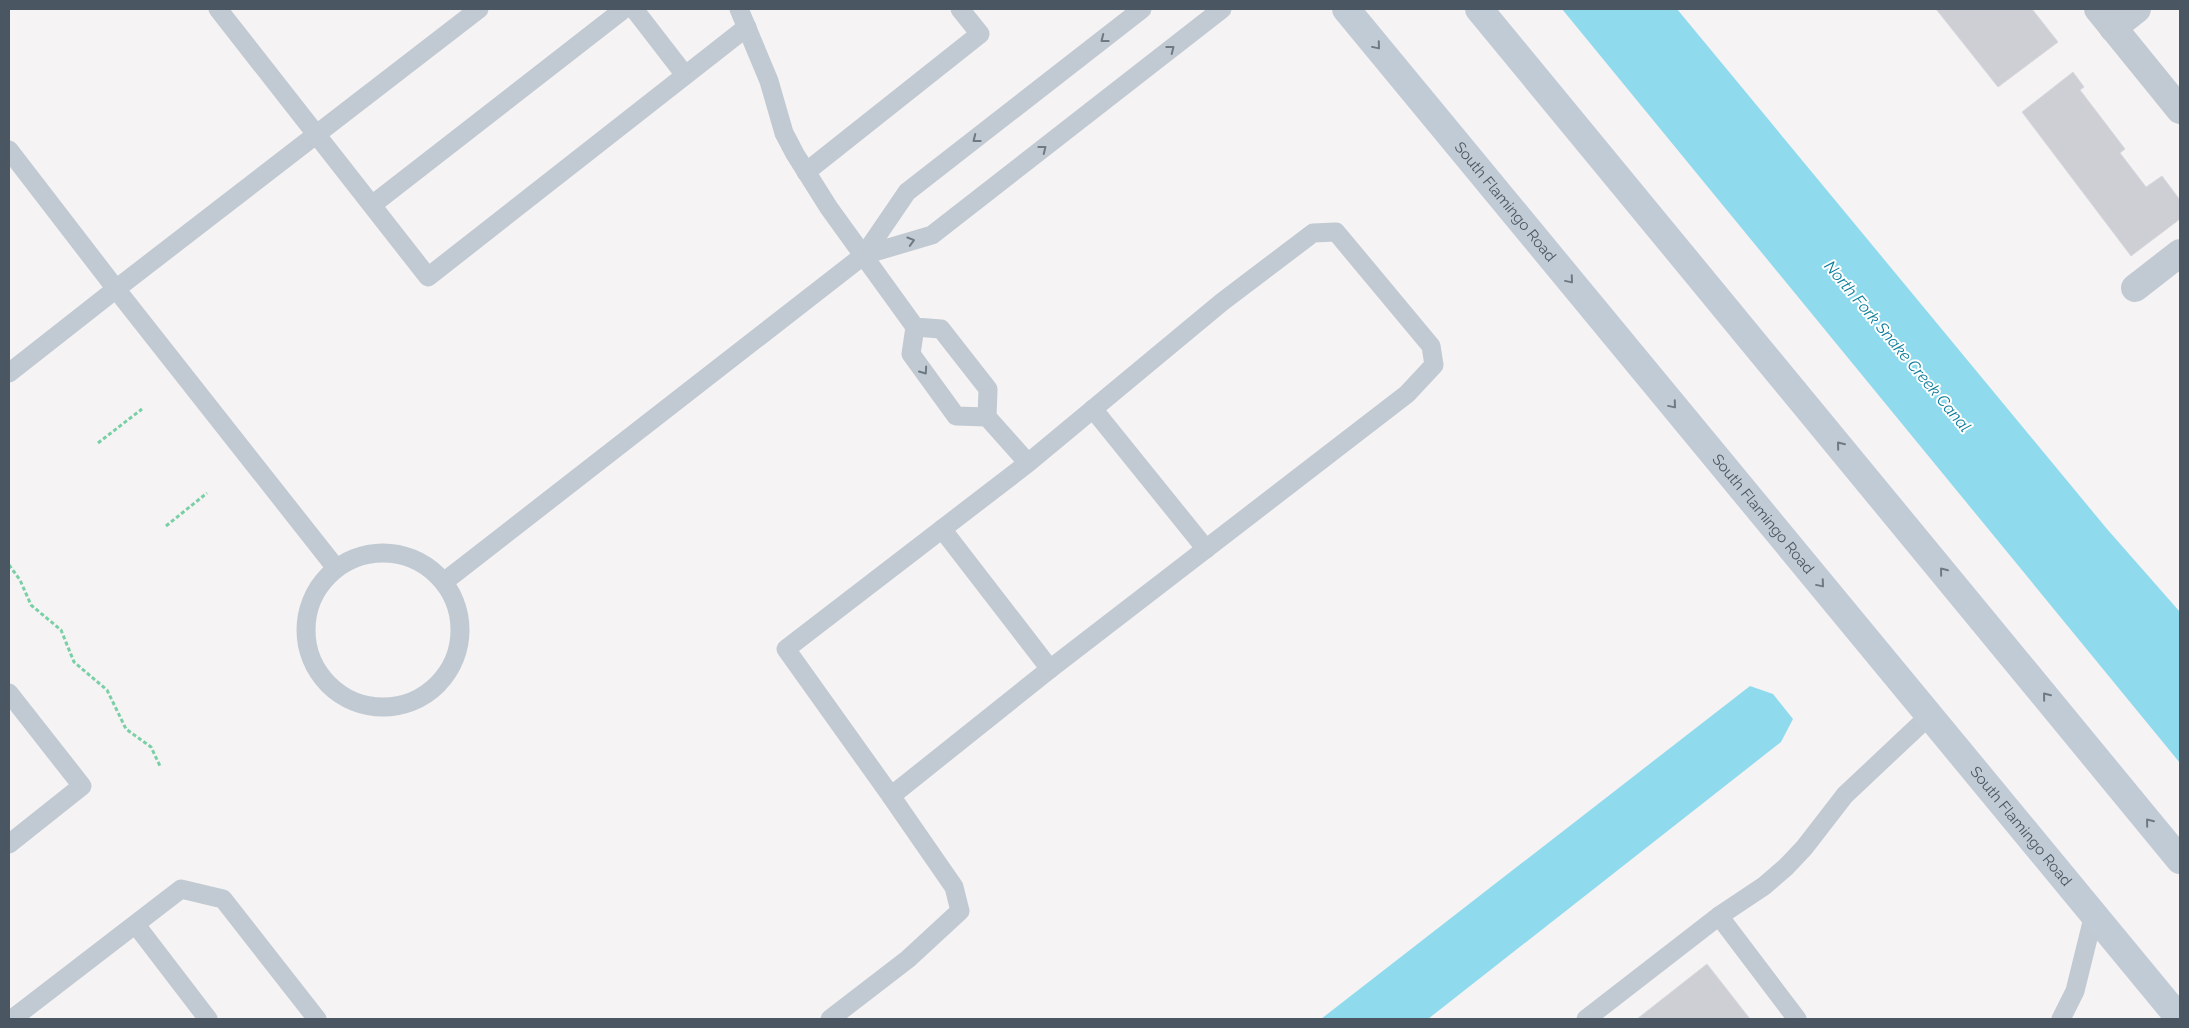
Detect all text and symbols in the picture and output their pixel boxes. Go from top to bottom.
one-way arrow [1101,33,1110,41]
one-way arrow [1371,41,1380,50]
one-way arrow [1165,46,1174,54]
one-way arrow [973,133,982,141]
street label: South Flamingo Road [1451,138,1560,265]
one-way arrow [1037,146,1046,154]
one-way arrow [906,237,914,247]
water label: North Fork Snake Creek Canal [1820,257,1975,436]
one-way arrow [1564,274,1573,283]
one-way arrow [918,366,927,375]
one-way arrow [1667,399,1676,408]
one-way arrow [1836,442,1845,451]
street label: South Flamingo Road [1708,451,1818,577]
one-way arrow [1940,568,1949,577]
one-way arrow [1815,578,1824,587]
one-way arrow [2043,693,2052,702]
street label: South Flamingo Road [1966,763,2075,890]
one-way arrow [2147,819,2155,828]

